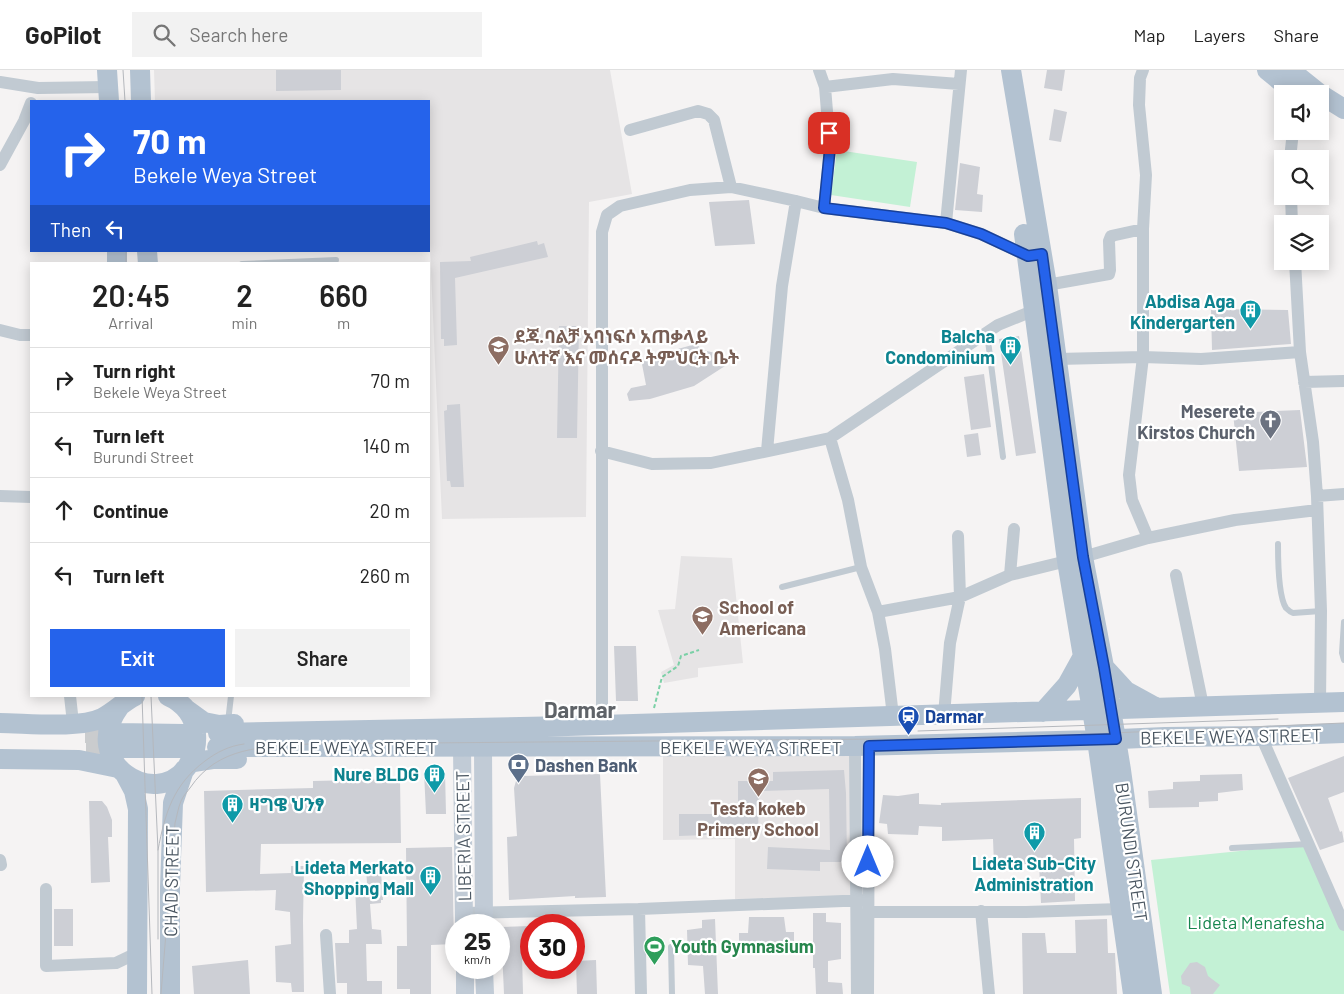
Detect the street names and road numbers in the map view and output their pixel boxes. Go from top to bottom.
street label: BEKELE WEYA STREET [1140,723,1322,749]
street label: BEKELE WEYA STREET [255,736,437,758]
street label: BEKELE WEYA STREET [660,736,842,758]
street label: LIBERIA STREET [451,770,475,902]
street label: BURUNDI STREET [1111,781,1153,923]
street label: CHAD STREET [159,825,183,937]

